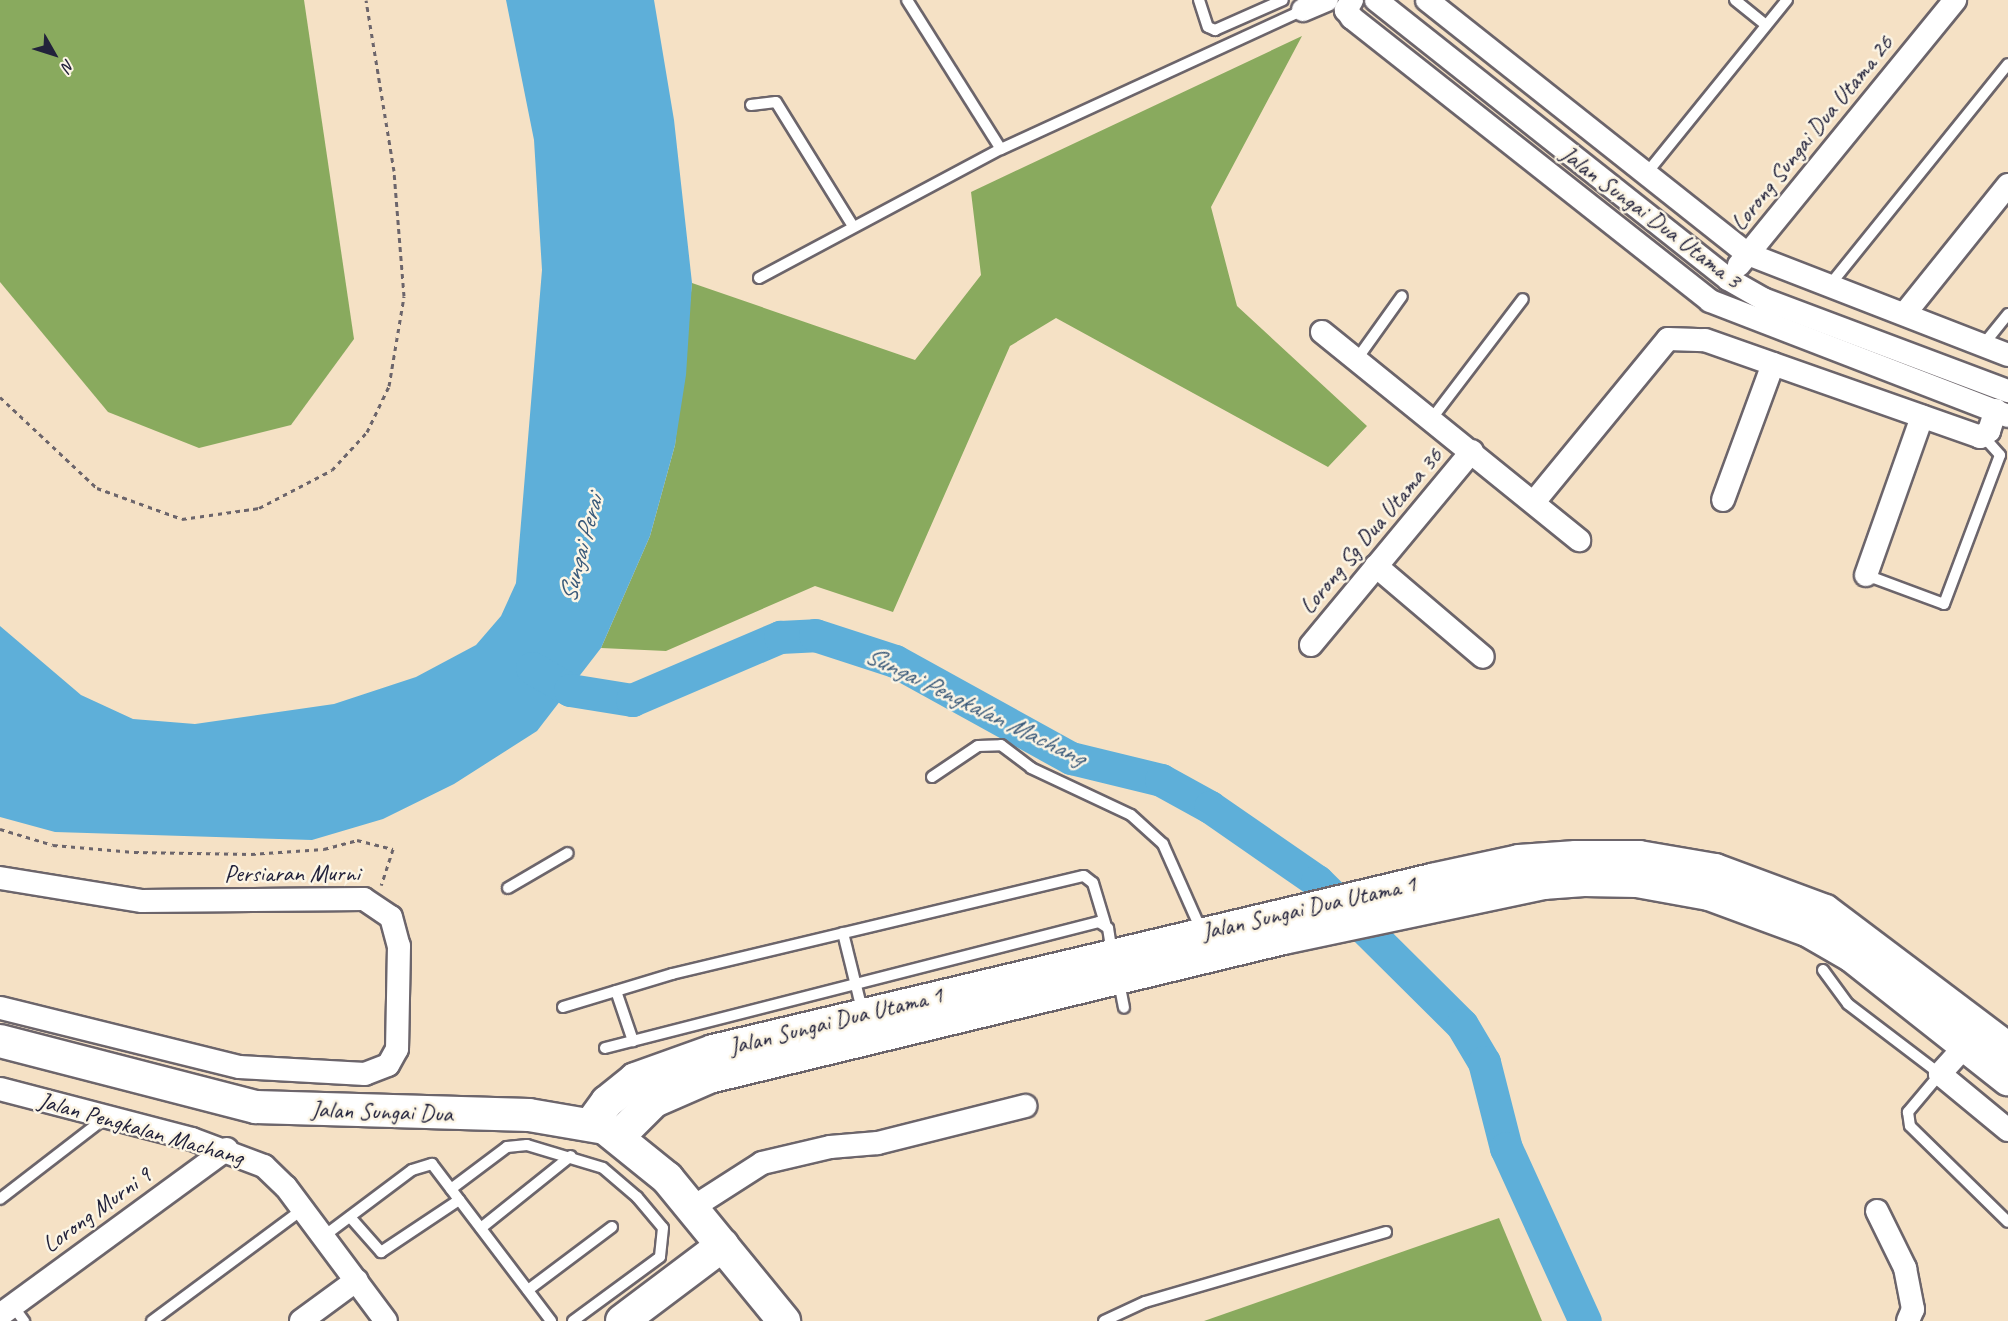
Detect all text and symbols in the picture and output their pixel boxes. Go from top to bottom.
north arrow [24,24,84,84]
street label: Lorong Sungai Dua Utama 26 [1725,30,1899,236]
text: N [57,55,79,75]
street label: Jalan Sungai Dua Utama 3 [1555,140,1747,294]
street label: Lorong Sg Dua Utama 36 [1293,442,1449,620]
water label: Sungai Perai [552,492,610,606]
water label: Sungai Pengkalan Machang [860,639,1090,773]
street label: Persiaran Murni [224,860,360,888]
street label: Jalan Sungai Dua Utama 1 [1200,870,1418,946]
street label: Jalan Sungai Dua Utama 1 [727,981,945,1061]
street label: Jalan Pengkalan Machang [36,1086,246,1172]
street label: Jalan Sungai Dua [312,1095,452,1129]
street label: Lorong Murni 9 [37,1161,157,1259]

